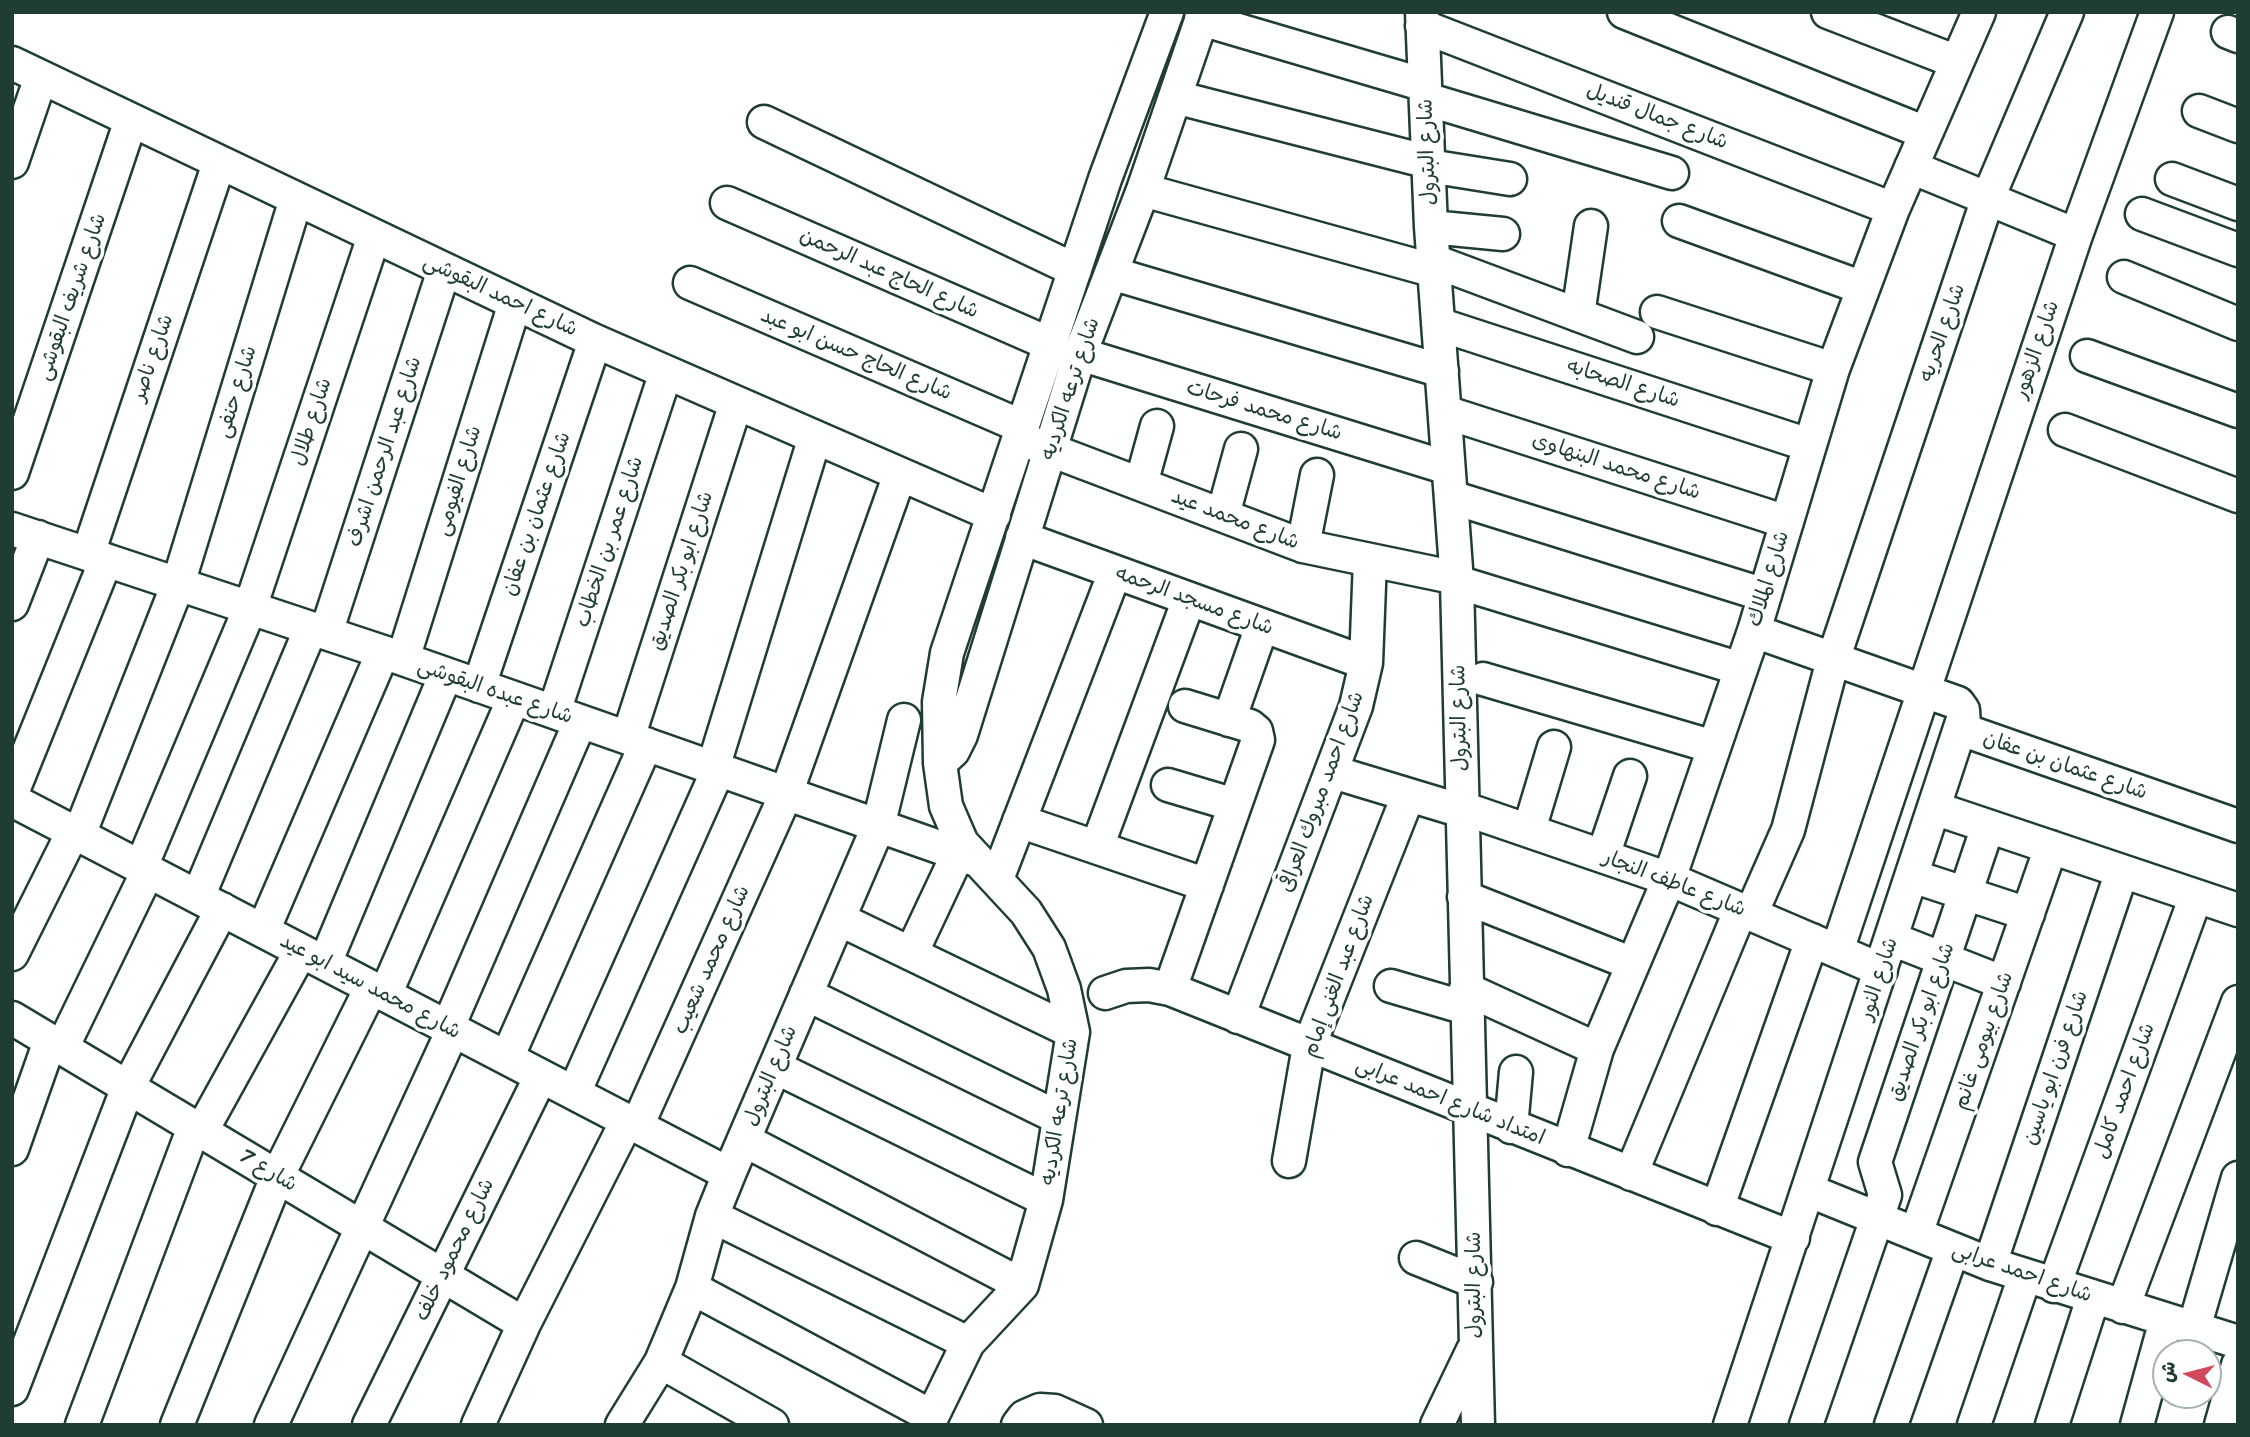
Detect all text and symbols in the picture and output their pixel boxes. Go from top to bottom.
street label: شارع جمال قنديل [1583,78,1731,156]
street label: شارع البترول [1414,98,1442,206]
street label: شارع شريف البقوشى [32,210,112,384]
street label: شارع الحاج عبد الرحمن [796,223,982,325]
street label: شارع احمد البقوشى [419,249,581,343]
street label: شارع الحريه [1914,281,1972,385]
street label: شارع الزهور [2008,297,2066,403]
street label: شارع الحاج حسن ابو عبد [757,303,955,407]
street label: شارع ناصر [126,311,180,405]
street label: شارع ترعه الكرديه [1036,315,1106,463]
street label: شارع حنفى [211,343,263,441]
street label: شارع عبد الرحمن اشرف [342,354,428,550]
street label: شارع الصحابه [1563,354,1683,414]
street label: شارع طلال [286,375,338,469]
street label: شارع محمد فرحات [1183,375,1345,447]
street label: شارع الفيومى [430,423,488,539]
street label: شارع محمد البنهاوى [1529,428,1703,506]
street label: شارع عثمان بن عفان [497,429,577,599]
street label: شارع عمر بن الخطاب [570,453,650,631]
street label: شارع محمد عيد [1167,484,1303,556]
street label: شارع ابو بكر الصديق [644,488,720,654]
street label: شارع الملاك [1743,528,1795,630]
street label: شارع مسجد الرحمه [1111,561,1277,641]
street label: شارع عبده البقوشى [414,654,576,730]
street label: شارع البترول [1446,664,1474,772]
street label: شارع احمد مبروك العراقى [1274,688,1370,896]
street label: شارع عثمان بن عفان [1980,726,2150,806]
street label: شارع عاطف النجار [1599,845,1749,923]
street label: شارع محمد شعيب [668,882,756,1038]
street label: شارع عبد الغنى إمام [1298,891,1380,1061]
street label: شارع محمد سيد ابو عيد [275,929,465,1045]
street label: شارع النور [1854,934,1904,1024]
street label: شارع ابو بكر الصديق [1883,939,1961,1105]
street label: شارع بيومى غانم [1949,969,2019,1113]
street label: شارع فرن ابو ياسين [2018,987,2094,1149]
street label: شارع احمد كامل [2089,1020,2161,1162]
street label: شارع البترول [739,1022,803,1130]
street label: شارع ترعه الكرديه [1036,1037,1084,1187]
street label: امتداد شارع احمد عرابى [1352,1053,1548,1151]
street label: شارع 7 [235,1144,301,1198]
street label: شارع محمود خلف [410,1175,500,1325]
street label: شارع البترول [1462,1232,1488,1338]
street label: شارع احمد عرابى [1949,1237,2095,1309]
north arrow [2152,1339,2222,1409]
text: ش [2150,1360,2185,1384]

